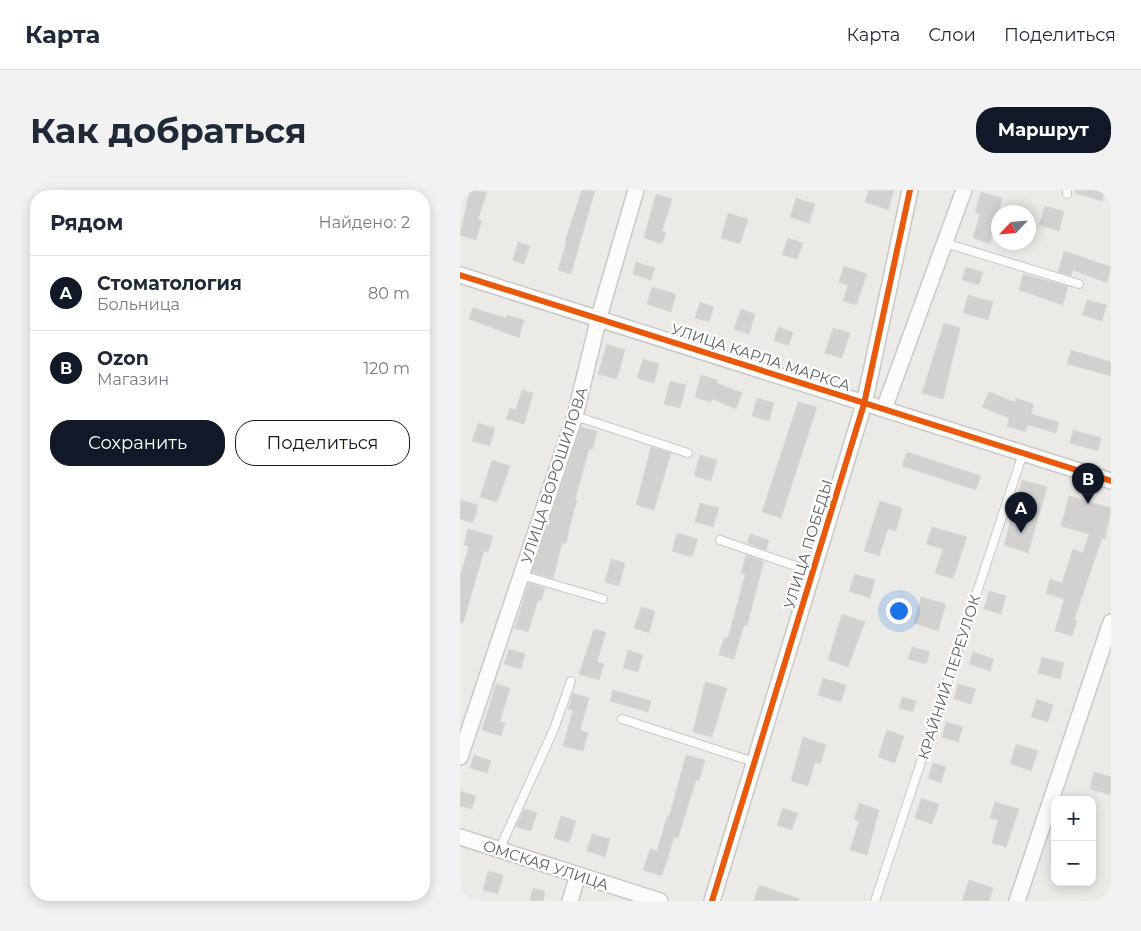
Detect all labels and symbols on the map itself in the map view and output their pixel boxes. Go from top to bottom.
north arrow [991,205,1036,250]
street label: УЛИЦА КАРЛА МАРКСА [669,319,853,395]
street label: УЛИЦА ВОРОШИЛОВА [516,384,592,566]
pin: B [1072,463,1104,504]
street label: УЛИЦА ПОБЕДЫ [779,477,837,611]
pin: A [1005,492,1037,533]
street label: КРАЙНИЙ ПЕРЕУЛОК [913,592,985,762]
your location [886,598,912,624]
street label: ОМСКАЯ УЛИЦА [481,836,611,894]

